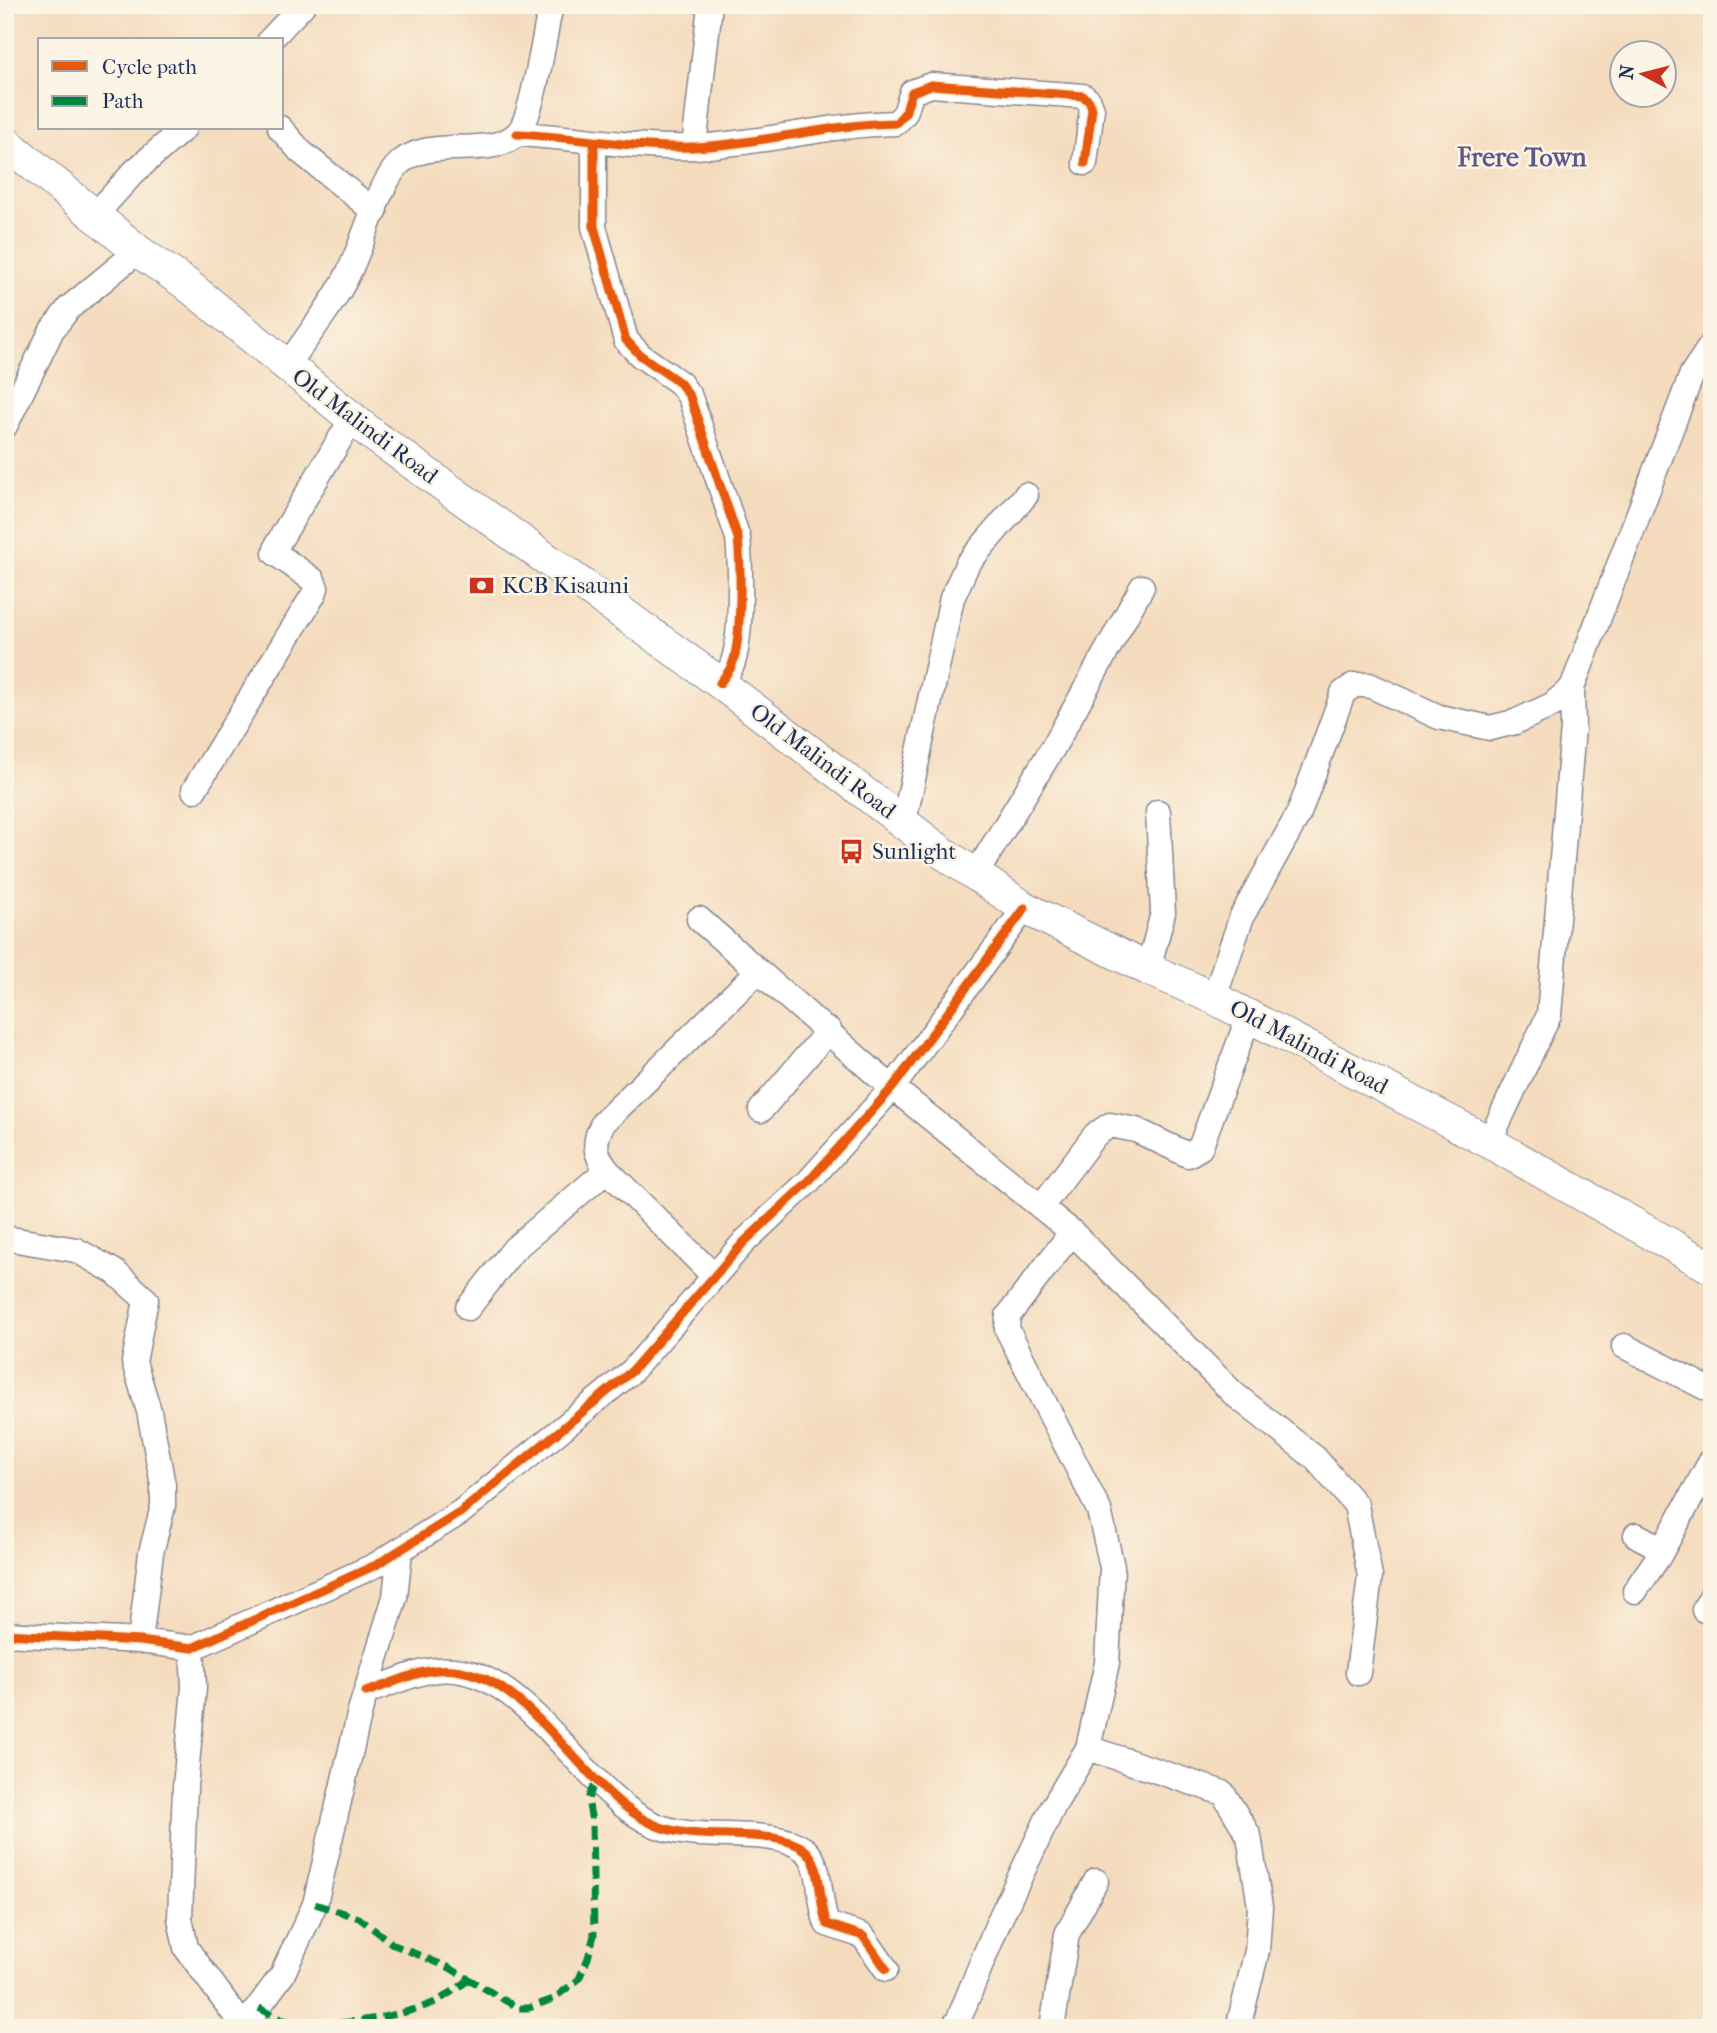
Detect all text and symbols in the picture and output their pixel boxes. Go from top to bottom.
legend [38,38,284,130]
north arrow [1608,38,1678,108]
text: Cycle path [102,55,197,79]
text: N [1615,63,1639,81]
text: Path [102,89,144,113]
district label: Frere Town [1456,142,1588,173]
street label: Old Malindi Road [287,362,444,490]
bank icon: KCB Kisauni [468,571,496,599]
place label: KCB Kisauni [502,572,629,599]
street label: Old Malindi Road [745,697,902,825]
bus stop icon: Sunlight [838,837,866,865]
place label: Sunlight [872,838,956,865]
street label: Old Malindi Road [1225,994,1393,1100]

